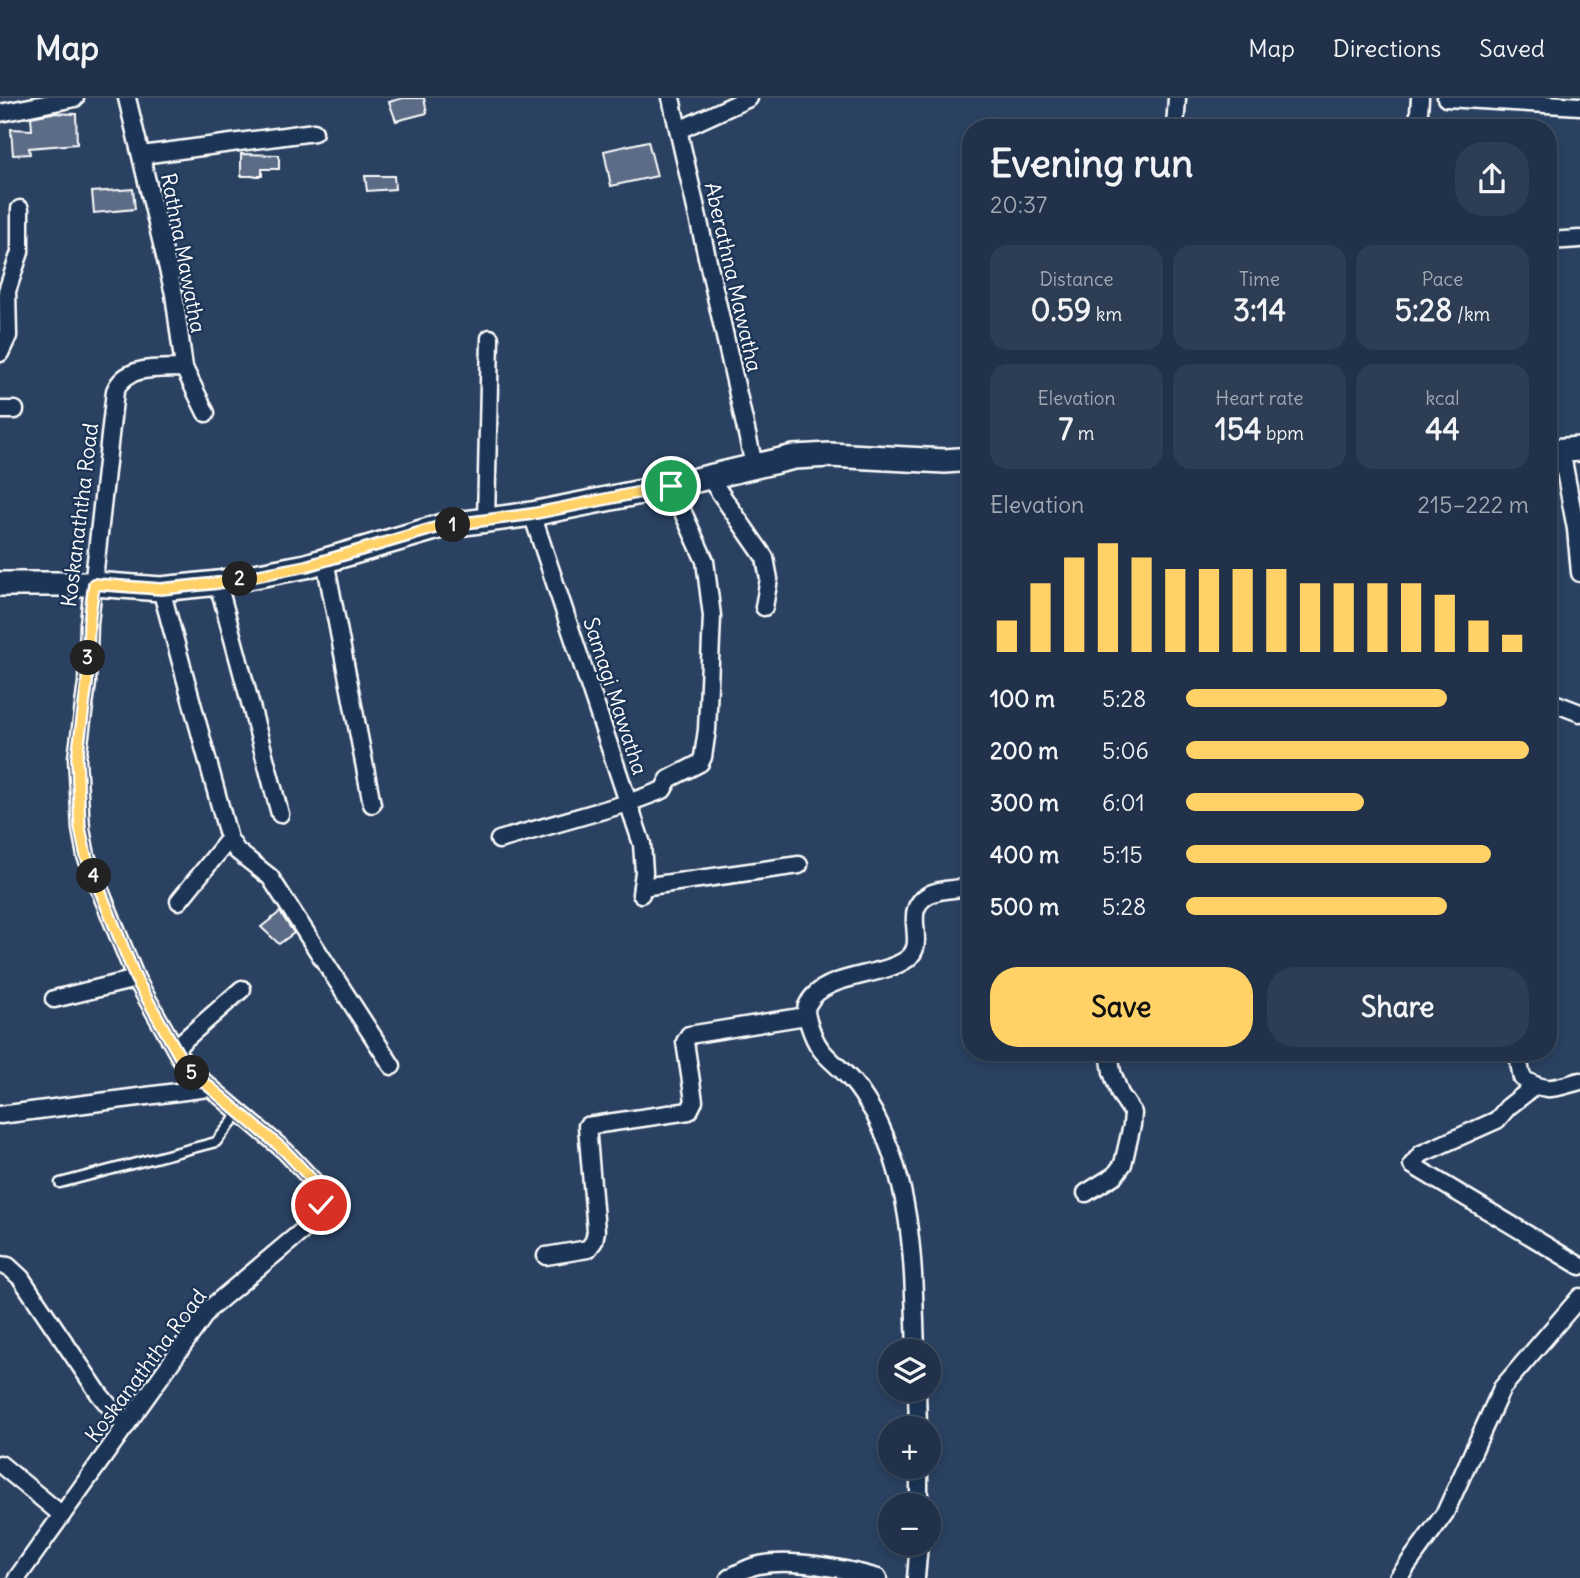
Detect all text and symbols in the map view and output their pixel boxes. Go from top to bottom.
text: Map [35,27,99,69]
text: Map [1248,33,1295,63]
text: Directions [1333,33,1441,63]
text: Saved [1479,33,1545,63]
text: Evening run [990,140,1193,187]
button: share [1455,142,1529,216]
street label: Rathna Mawatha [155,171,212,335]
street label: Aberathna Mawatha [699,180,768,374]
text: 20:37 [990,190,1047,219]
text: Distance [1039,267,1114,291]
text: Time [1239,267,1280,291]
text: Pace [1422,267,1463,291]
text: 0.59 [1031,291,1091,329]
text: 3:14 [1233,291,1286,329]
text: 5:28 [1395,291,1452,329]
text: km [1091,302,1122,326]
text: /km [1452,302,1490,326]
text: Elevation [1038,386,1115,410]
text: Heart rate [1215,386,1304,410]
text: kcal [1425,386,1460,410]
text: 7 [1059,410,1073,448]
text: 154 [1215,410,1261,448]
text: 44 [1425,410,1460,448]
street label: Koskanaththa Road [55,421,104,609]
text: m [1073,421,1094,445]
text: bpm [1261,421,1304,445]
pin [641,456,701,516]
icon: arrive [652,467,690,505]
text: Elevation [990,490,1084,519]
text: 215–222 m [1418,490,1529,519]
pin: 1 [435,508,470,542]
text: 1 [449,512,456,536]
pin: 2 [222,561,258,596]
text: 2 [234,566,245,590]
street label: Samagi Mawatha [577,614,654,778]
pin: 3 [70,640,106,676]
text: 3 [82,645,93,669]
text: 100 m [990,684,1055,713]
text: 5:28 [1102,684,1146,713]
text: 200 m [990,736,1059,765]
text: 5:06 [1102,736,1149,765]
text: 300 m [990,788,1059,817]
text: 6:01 [1102,788,1145,817]
text: 400 m [990,840,1059,869]
text: 5:15 [1102,840,1143,869]
pin: 4 [76,858,112,894]
text: 4 [88,863,99,887]
text: 500 m [990,892,1059,921]
text: 5:28 [1102,892,1146,921]
button: Save [990,967,1253,1047]
button: Share [1267,967,1529,1047]
pin: 5 [174,1056,210,1090]
text: 5 [186,1060,197,1084]
pin [291,1175,351,1235]
icon: check [302,1186,340,1224]
street label: Koskanaththa Road [79,1284,212,1448]
map controls [878,1339,941,1556]
button: layers [878,1339,941,1402]
button: + [878,1416,941,1479]
button: − [878,1493,941,1556]

